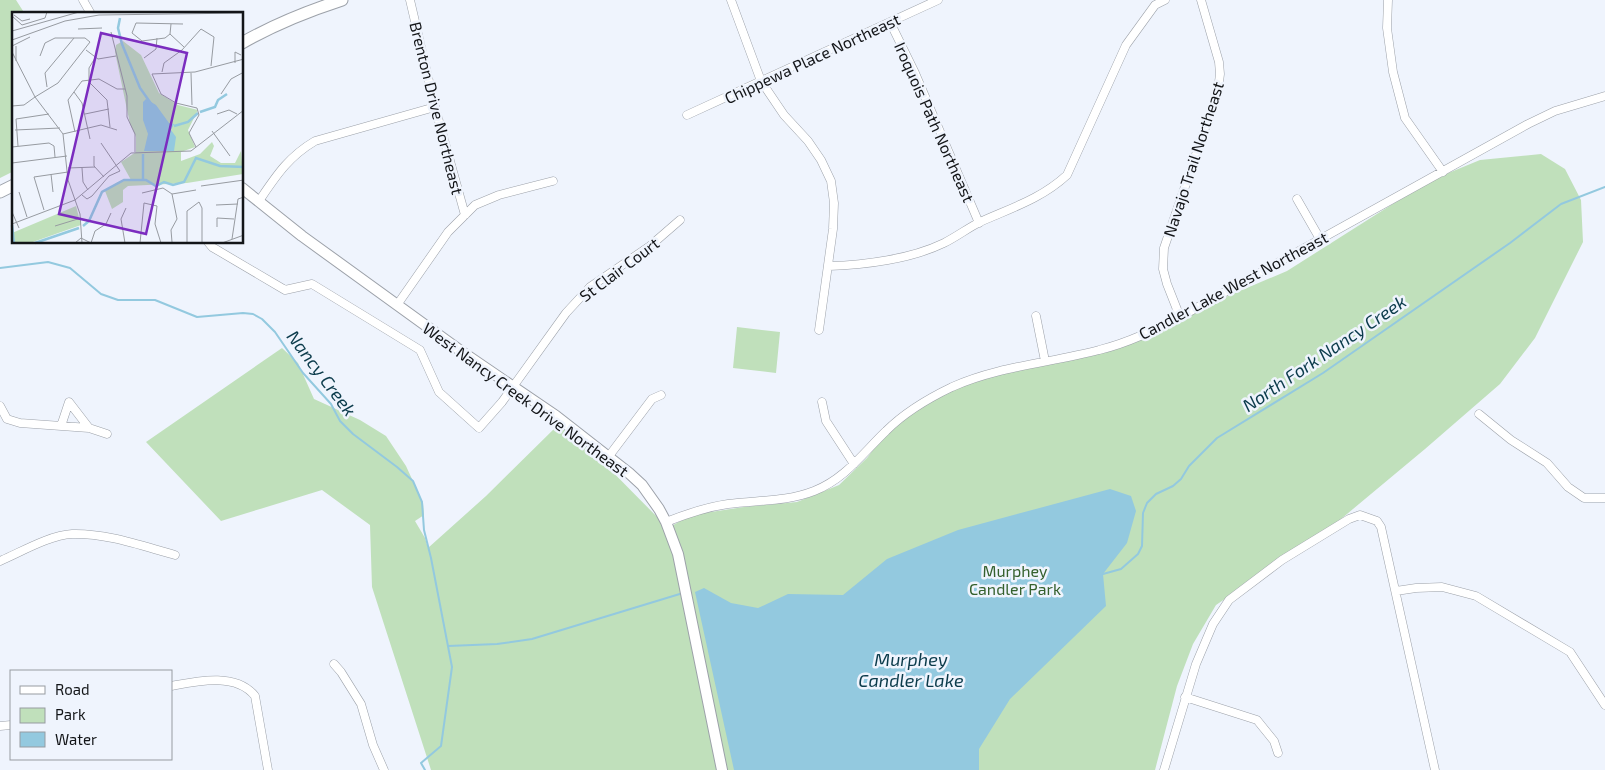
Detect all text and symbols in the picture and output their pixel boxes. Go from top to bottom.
street label: Chippewa Place Northeast [721,9,903,107]
inset map [12,12,244,244]
street label: Brenton Drive Northeast [406,20,468,196]
street label: Iroquois Path Northeast [891,39,979,205]
street label: Navajo Trail Northeast [1159,79,1228,239]
street label: Candler Lake West Northeast [1135,227,1331,343]
street label: St Clair Court [575,233,663,305]
water label: North Fork Nancy Creek [1238,290,1410,416]
street label: West Nancy Creek Drive Northeast [419,318,633,480]
water label: Nancy Creek [283,326,361,420]
park label: Murphey Candler Park [969,561,1061,598]
water label: Murphey Candler Lake [858,648,964,691]
legend [10,670,172,760]
text: Road [55,680,90,698]
text: Park [55,705,86,723]
text: Water [55,730,97,748]

